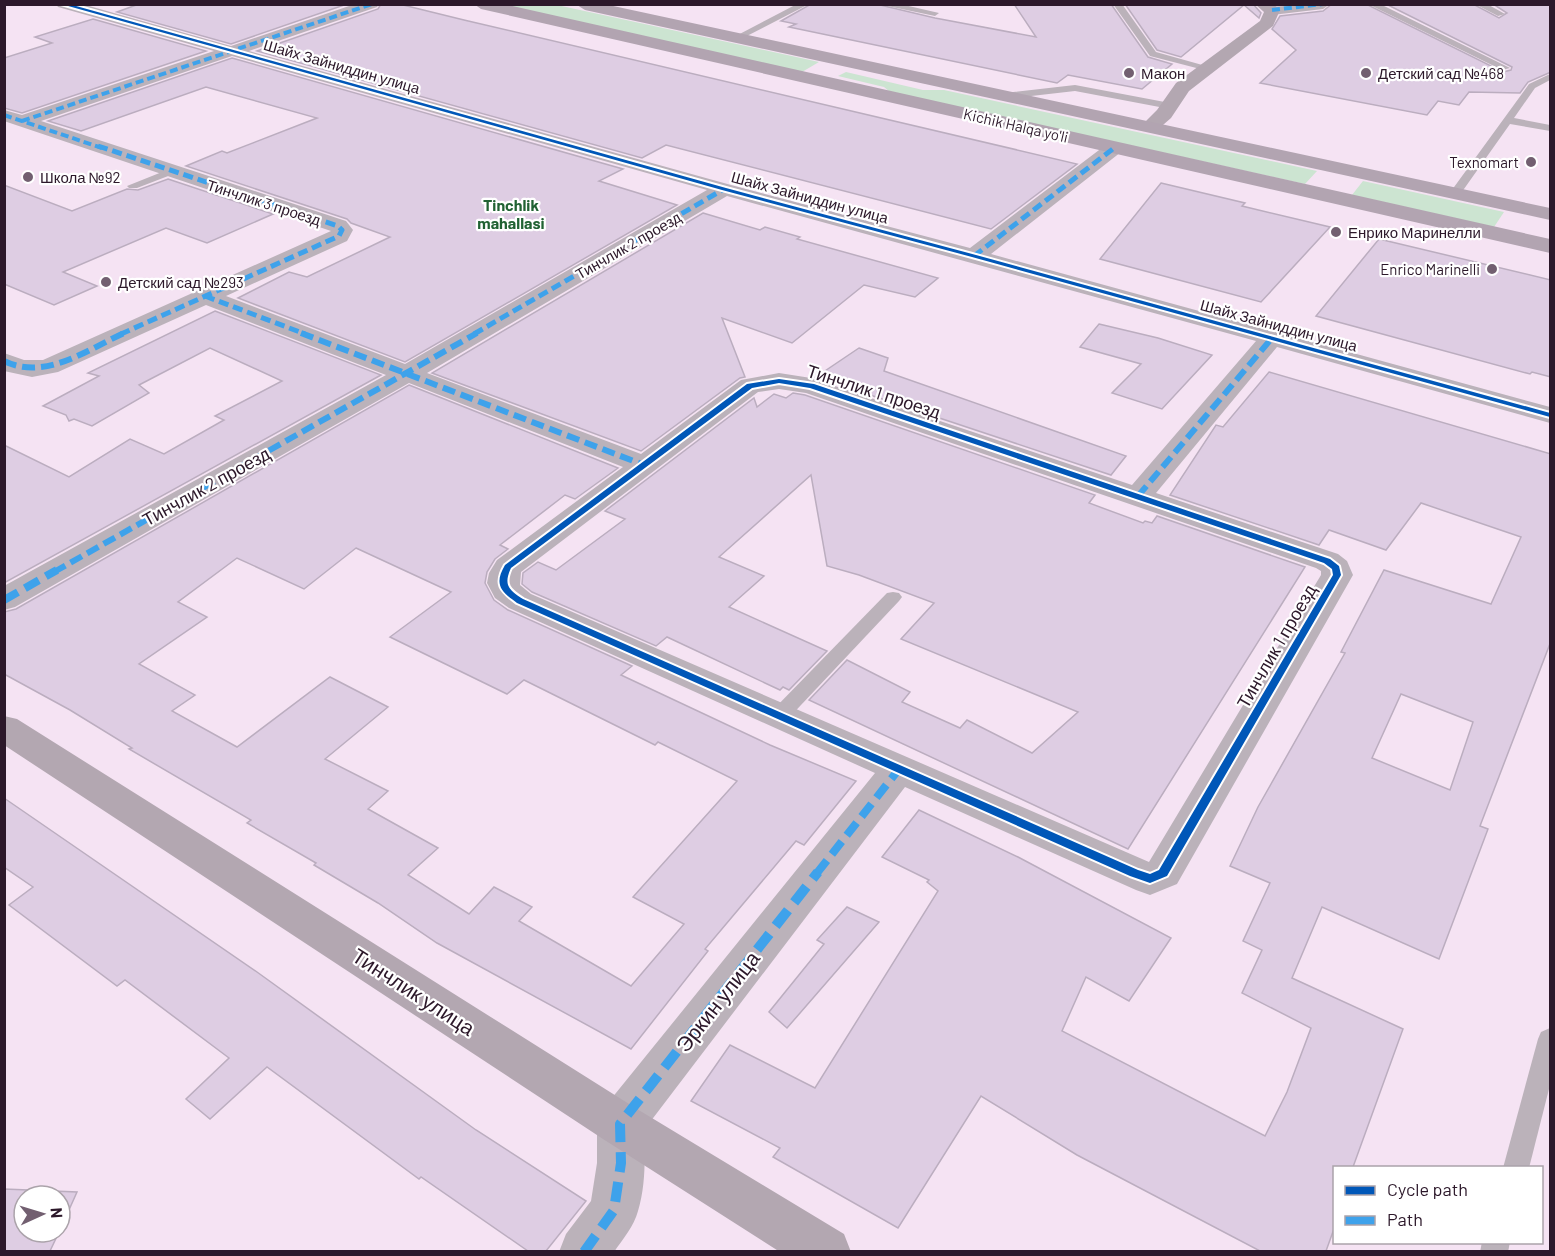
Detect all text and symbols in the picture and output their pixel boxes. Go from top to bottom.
street label: Шайх Зайниддин улица [262,35,423,97]
place label: Макон [1141,64,1185,82]
place label: Детский сад №468 [1378,64,1504,82]
marker: Макон [1122,66,1136,80]
marker: Детский сад №468 [1359,66,1373,80]
street label: Kichik Halqa yo'li [962,104,1070,146]
place label: Texnomart [1449,153,1519,171]
marker: Texnomart [1524,155,1538,169]
street label: Шайх Зайниддин улица [730,167,891,227]
place label: Школа №92 [40,168,121,186]
marker: Школа №92 [21,170,35,184]
street label: Тинчлик 3 проезд [205,175,323,229]
district label: Tinchlik mahallasi [477,195,545,232]
street label: Тинчлик 2 проезд [572,207,684,283]
place label: Енрико Маринелли [1348,223,1481,241]
marker: Енрико Маринелли [1329,225,1343,239]
place label: Enrico Marinelli [1380,260,1480,278]
marker: Enrico Marinelli [1485,262,1499,276]
place label: Детский сад №293 [118,273,244,291]
marker: Детский сад №293 [99,275,113,289]
street label: Шайх Зайниддин улица [1199,295,1360,355]
street label: Тинчлик 1 проезд [804,359,944,423]
street label: Тинчлик 2 проезд [138,442,274,530]
street label: Тинчлик 1 проезд [1232,580,1321,712]
street label: Тинчлик улица [348,942,480,1040]
street label: Эркин улица [670,945,764,1056]
legend [1333,1166,1543,1244]
text: Cycle path [1387,1178,1468,1200]
north arrow [12,1184,72,1244]
text: N [48,1207,67,1219]
text: Path [1387,1208,1423,1230]

